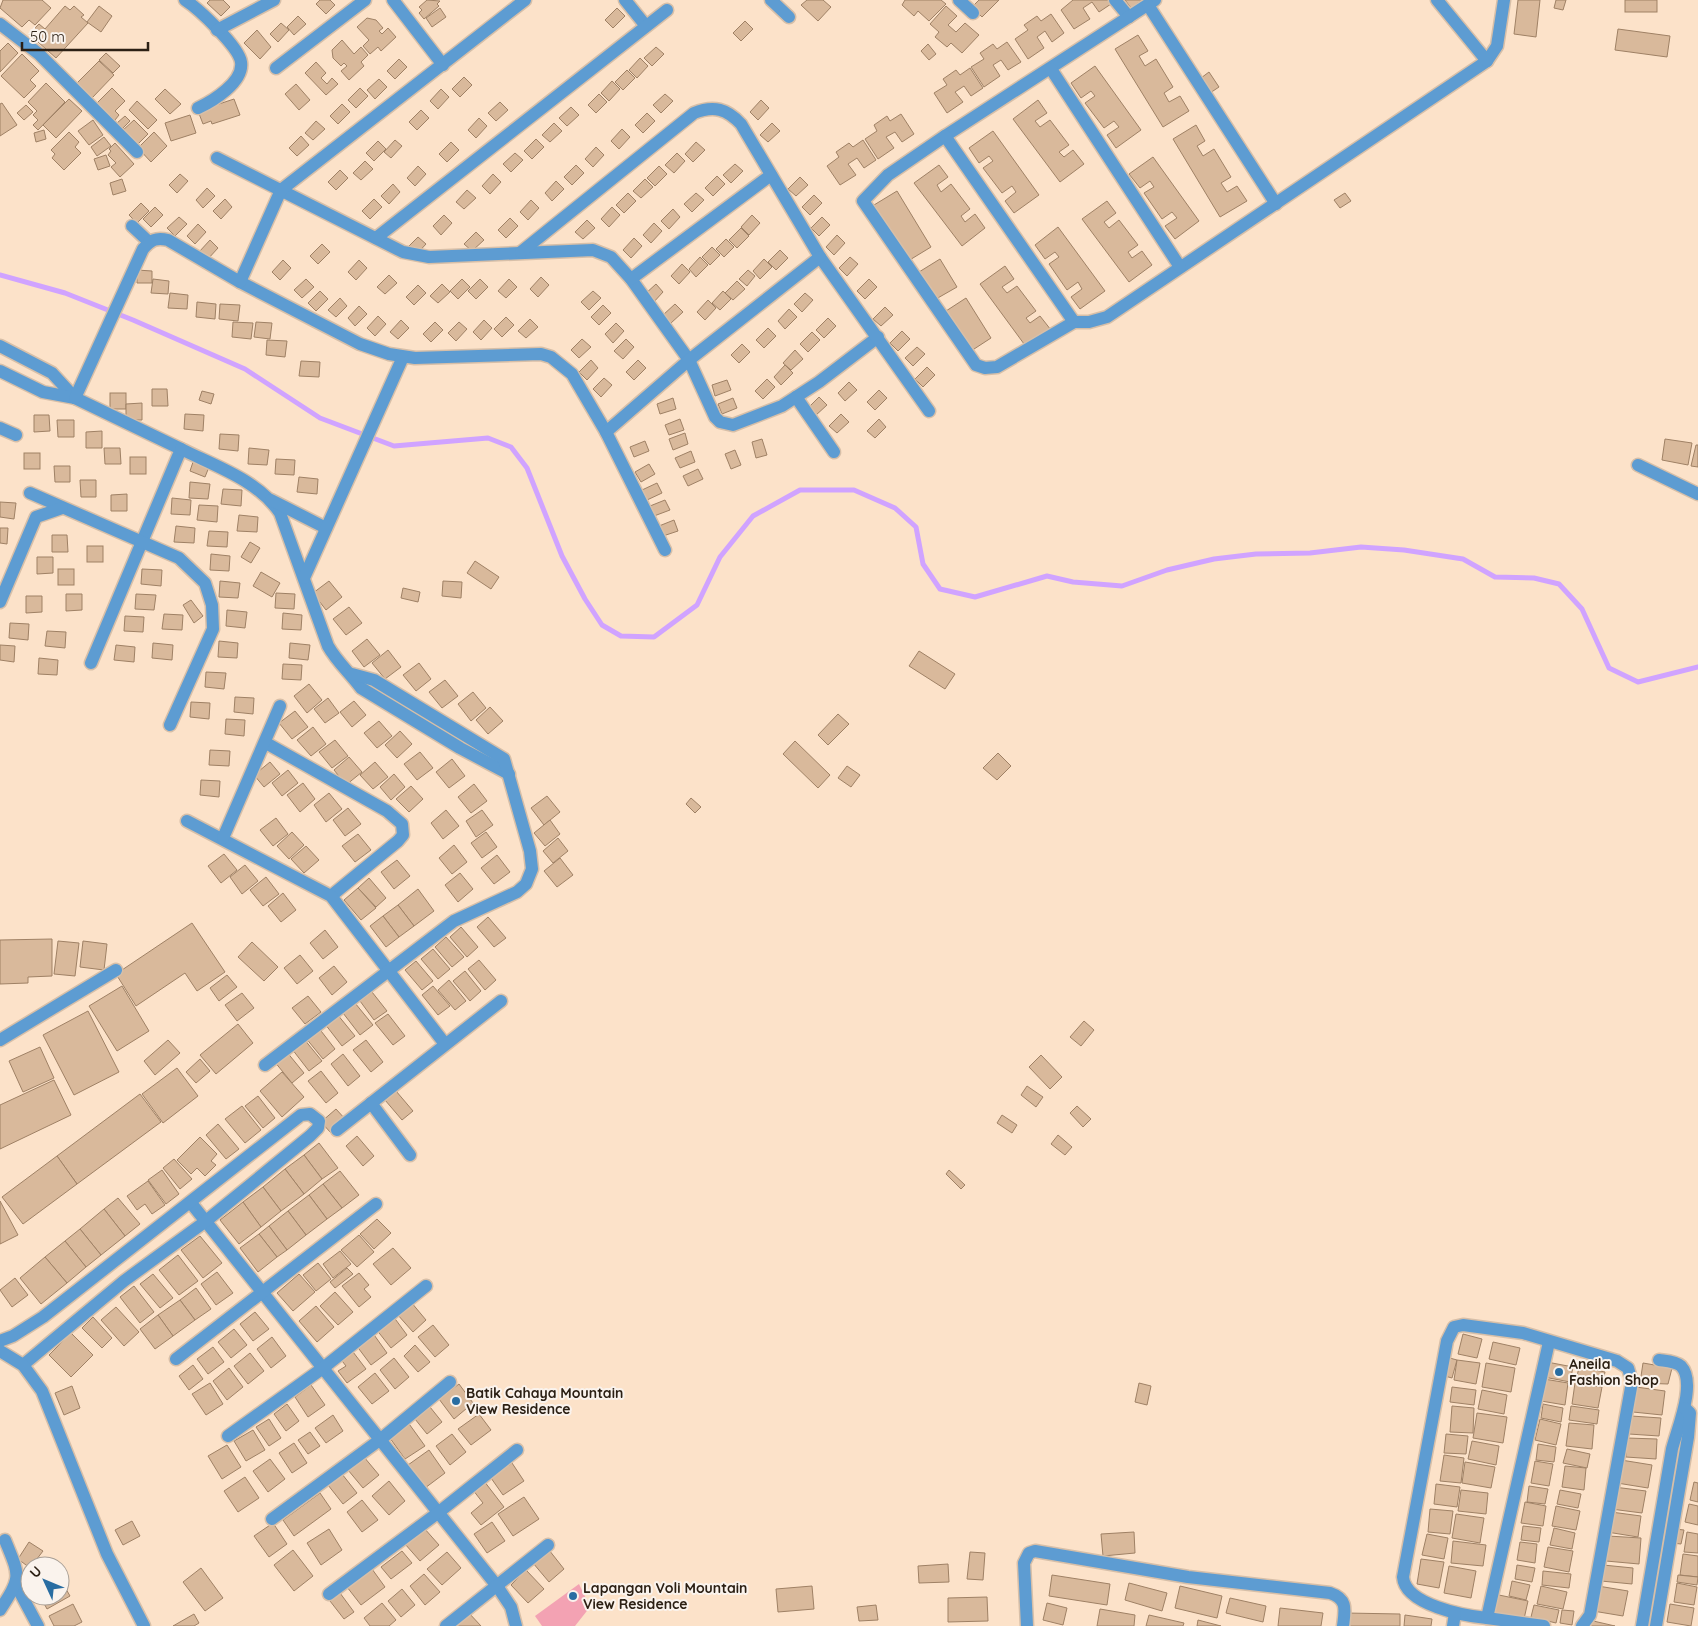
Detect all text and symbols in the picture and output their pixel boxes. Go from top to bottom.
scale bar [22,20,149,52]
text: 50 m [30,27,65,46]
place label: Aneila Fashion Shop [1569,1355,1659,1389]
marker: Aneila Fashion Shop [1553,1366,1565,1378]
place label: Batik Cahaya Mountain View Residence [466,1384,623,1418]
marker: Batik Cahaya Mountain View Residence [450,1395,462,1407]
north arrow [20,1556,70,1606]
text: U [26,1562,46,1582]
place label: Lapangan Voli Mountain View Residence [583,1579,747,1613]
marker: Lapangan Voli Mountain View Residence [567,1590,579,1602]

